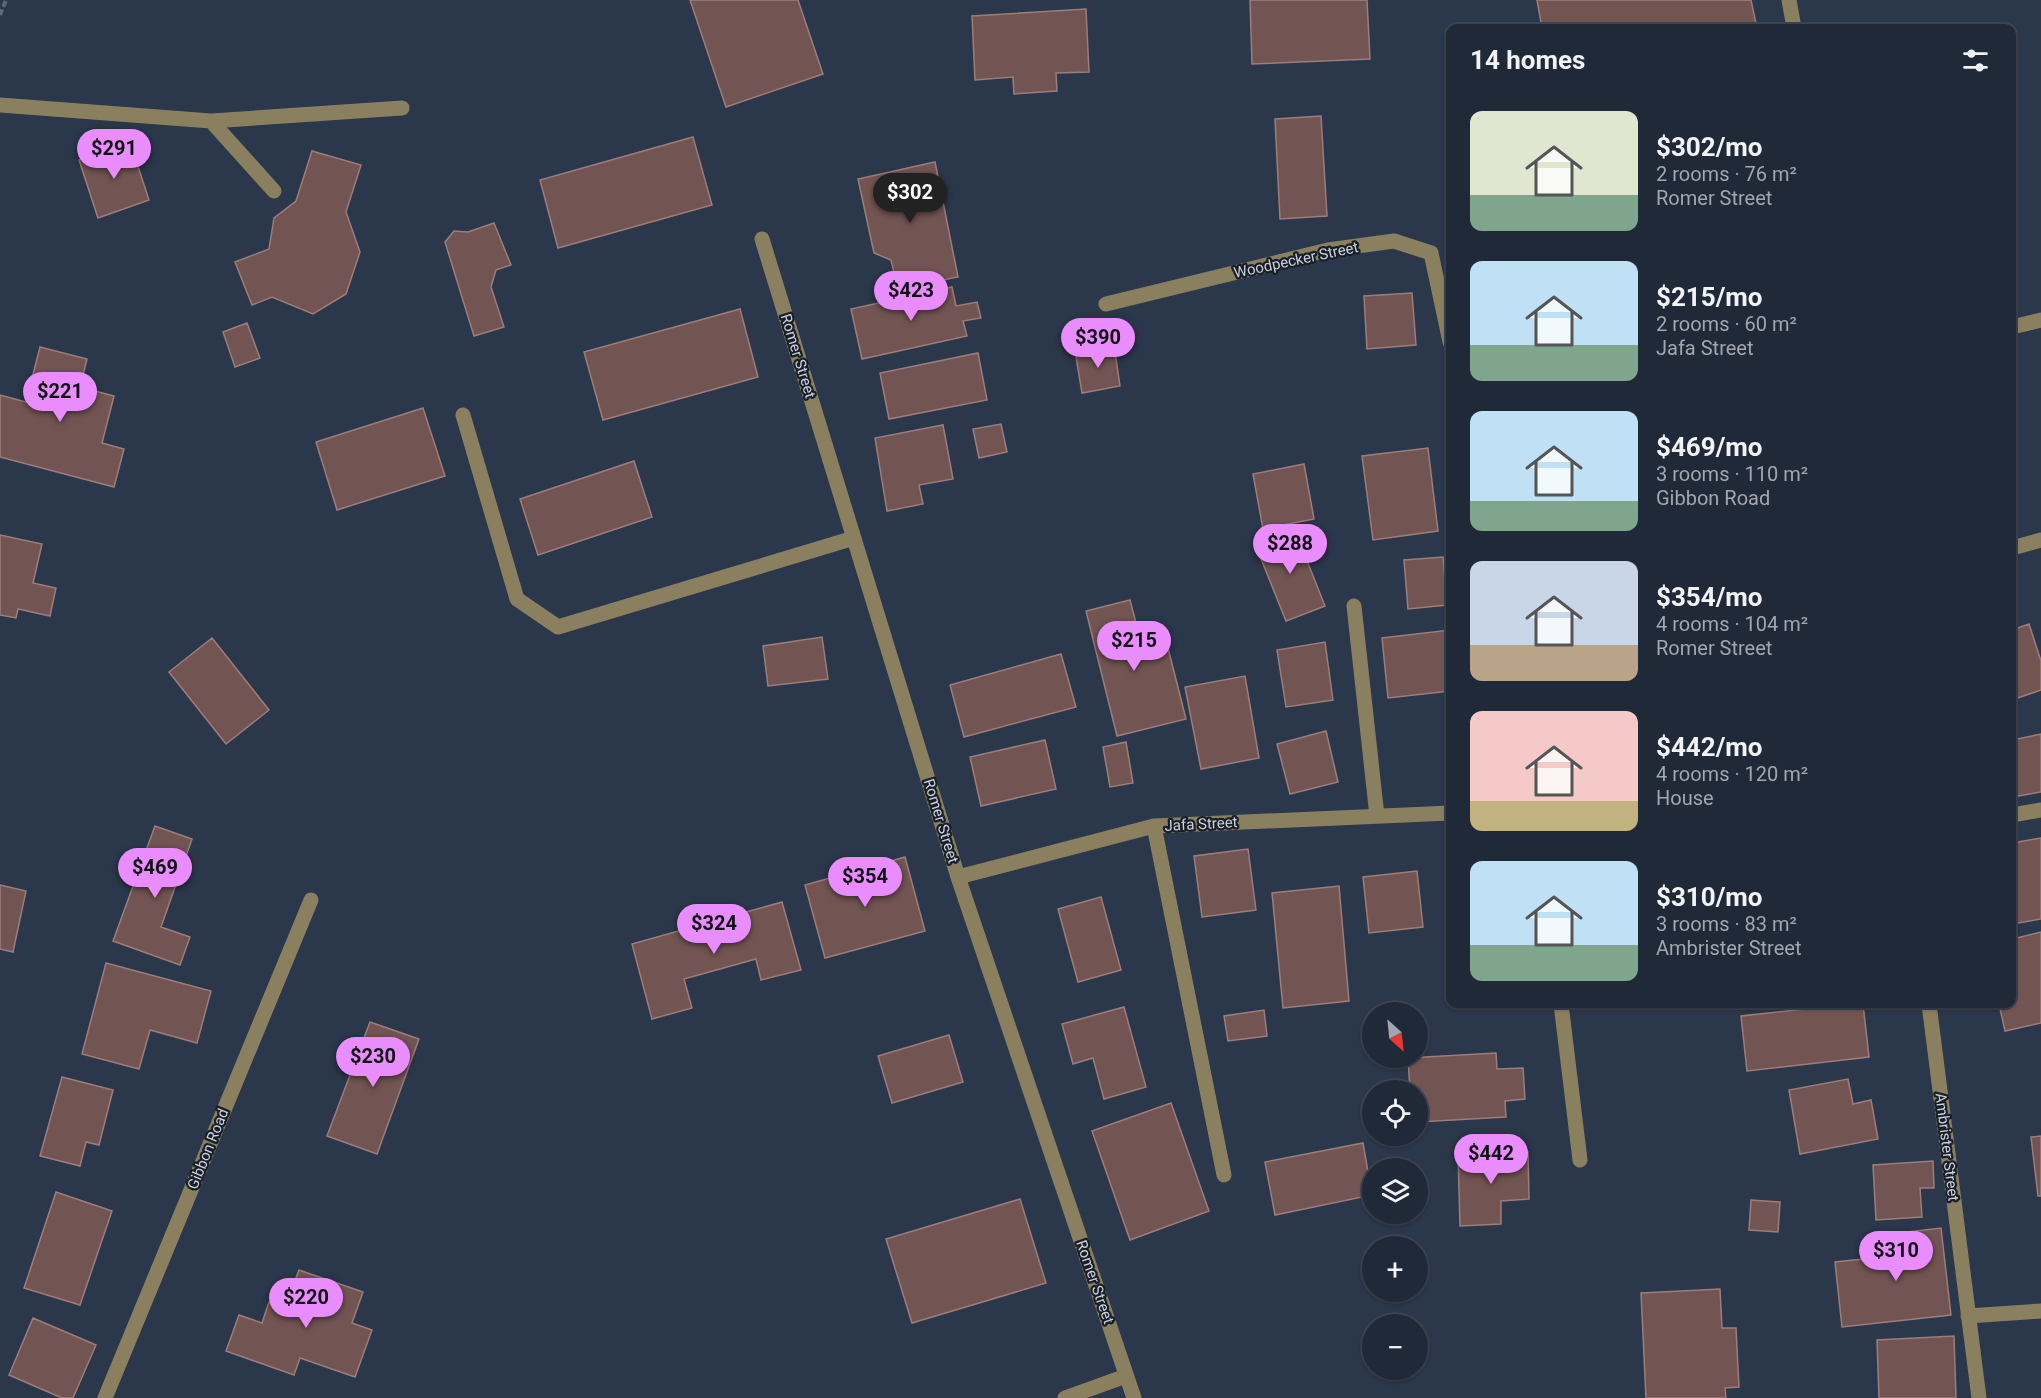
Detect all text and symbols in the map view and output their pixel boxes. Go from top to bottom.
icon: filters [1959,44,1992,77]
text: 14 homes [1470,45,1585,75]
pin: $291 [78,129,150,180]
text: $302/mo [1656,132,1763,162]
icon: home [1518,135,1590,207]
text: $291 [91,136,137,160]
text: 2 rooms · 76 m² [1656,162,1797,186]
pin: $302 [874,173,946,224]
text: $302 [887,180,933,204]
text: Romer Street [1656,186,1772,210]
street label: Woodpecker Street [1232,238,1360,282]
pin: $423 [875,271,947,322]
text: $423 [888,278,934,302]
text: $215/mo [1656,282,1763,312]
icon: home [1518,285,1590,357]
street label: Romer Street [777,312,819,400]
text: 2 rooms · 60 m² [1656,312,1797,336]
pin: $390 [1062,318,1134,369]
text: $390 [1075,325,1121,349]
text: Jafa Street [1656,336,1753,360]
pin: $221 [24,372,96,423]
text: $221 [37,379,83,403]
text: $469/mo [1656,432,1763,462]
icon: home [1518,435,1590,507]
text: 3 rooms · 110 m² [1656,462,1808,486]
text: Gibbon Road [1656,486,1770,510]
pin: $288 [1254,524,1326,575]
text: $288 [1267,531,1313,555]
text: $354/mo [1656,582,1763,612]
icon: home [1518,585,1590,657]
text: 4 rooms · 104 m² [1656,612,1808,636]
pin: $215 [1098,621,1170,672]
text: $215 [1111,628,1157,652]
text: Romer Street [1656,636,1772,660]
text: $442/mo [1656,732,1763,762]
icon: home [1518,735,1590,807]
text: 4 rooms · 120 m² [1656,762,1808,786]
street label: Romer Street [920,777,962,865]
text: House [1656,786,1714,810]
street label: Jafa Street [1164,813,1238,835]
pin: $469 [119,848,191,899]
text: $469 [132,855,178,879]
pin: $354 [829,857,901,908]
text: $354 [842,864,888,888]
text: $310/mo [1656,882,1763,912]
icon: home [1518,885,1590,957]
pin: $324 [678,904,750,955]
text: $324 [691,911,737,935]
text: 3 rooms · 83 m² [1656,912,1797,936]
text: Ambrister Street [1656,936,1801,960]
north arrow [1362,1002,1428,1068]
map controls [1362,1002,1428,1380]
pin: $230 [337,1037,409,1088]
text: $230 [350,1044,396,1068]
button: locate [1362,1080,1428,1146]
street label: Ambrister Street [1931,1092,1963,1202]
street label: Gibbon Road [184,1106,232,1192]
pin: $442 [1455,1134,1527,1185]
text: $442 [1468,1141,1514,1165]
button: layers [1362,1158,1428,1224]
pin: $310 [1860,1231,1932,1282]
button: + [1362,1236,1428,1302]
street label: Romer Street [1072,1238,1118,1326]
text: $310 [1873,1238,1919,1262]
pin: $220 [270,1278,342,1329]
text: $220 [283,1285,329,1309]
button: − [1362,1314,1428,1380]

